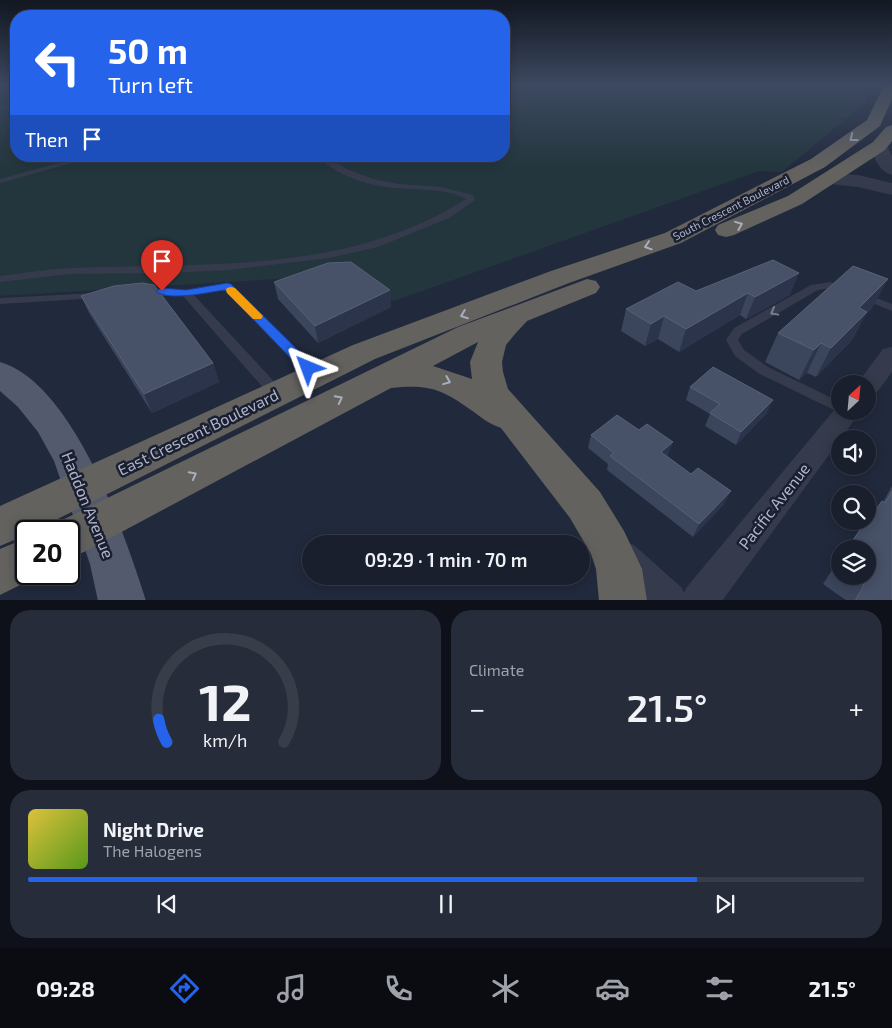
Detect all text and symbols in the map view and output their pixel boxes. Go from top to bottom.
text: 50 m [108,29,188,71]
icon: left [25,30,90,95]
text: Turn left [108,71,193,97]
icon: arrive [78,125,106,153]
text: Then [25,128,68,151]
one-way arrow [850,132,859,141]
street label: South Crescent Boulevard [670,173,791,243]
one-way arrow [734,220,743,231]
pin [141,240,183,291]
one-way arrow [645,240,653,250]
icon: arrive [148,247,176,275]
one-way arrow [770,306,779,316]
one-way arrow [460,308,469,319]
position arrow [281,341,333,393]
north arrow [831,375,876,420]
map controls [831,375,876,585]
one-way arrow [442,376,450,386]
street label: East Crescent Boulevard [114,384,281,479]
one-way arrow [334,395,343,405]
button: sound [831,430,876,475]
street label: Haddon Avenue [58,449,118,561]
street label: Pacific Avenue [734,459,813,553]
one-way arrow [188,471,197,481]
button: search [831,485,876,530]
speed limit sign: 20 [15,520,80,585]
button: layers [831,540,876,585]
text: 09:29 · 1 min · 70 m [364,548,528,571]
text: Climate [469,660,524,679]
text: 12 [199,669,252,731]
text: 21.5° [627,684,707,730]
text: − [469,691,485,725]
text: + [849,691,864,725]
text: km/h [203,729,248,751]
text: Night Drive [103,818,204,841]
text: The Halogens [103,841,202,860]
icon: previous [153,890,181,918]
icon: pause [432,890,460,918]
icon: next [711,890,739,918]
icon: directions [167,971,202,1006]
icon: music [274,971,309,1006]
icon: phone [381,971,416,1006]
icon: climate [488,971,523,1006]
icon: car [595,971,630,1006]
icon: filters [702,971,737,1006]
text: 09:28 [36,975,95,1001]
text: 21.5° [809,975,856,1001]

